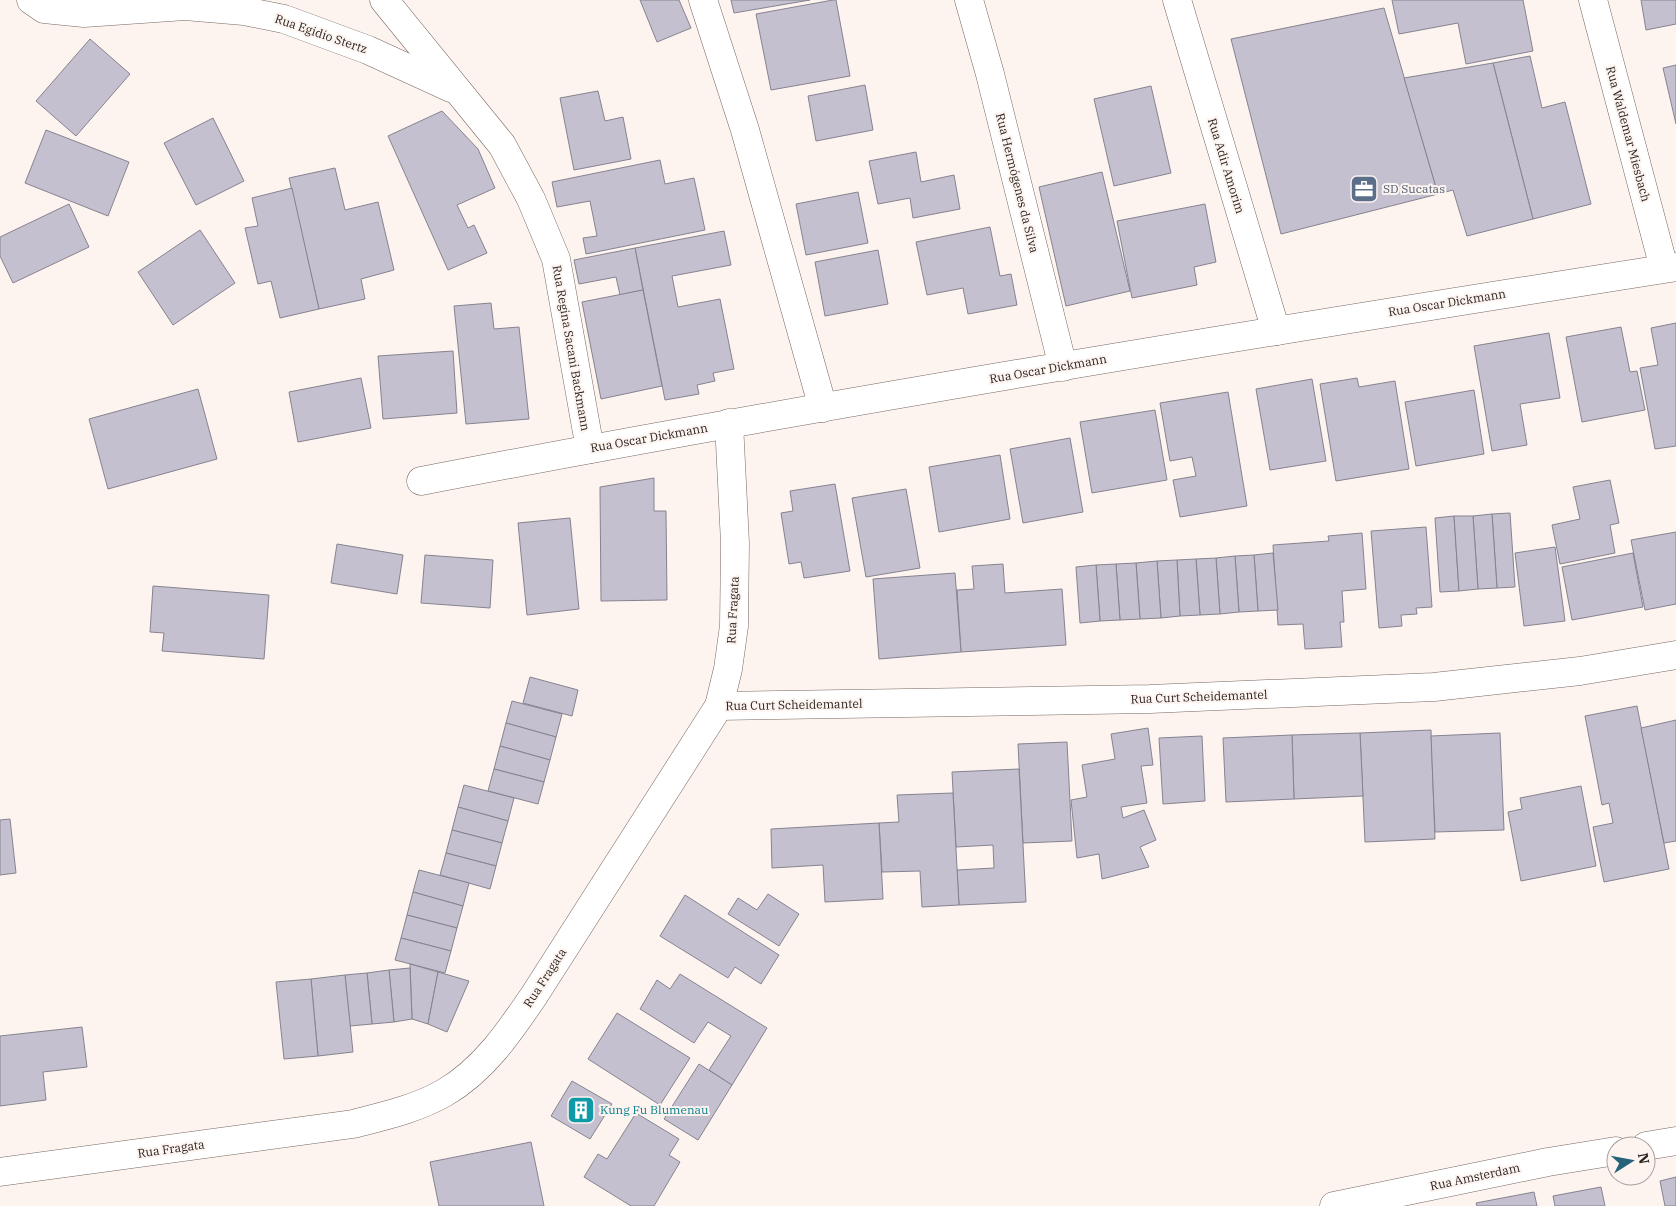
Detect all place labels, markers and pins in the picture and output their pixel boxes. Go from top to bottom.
office icon: SD Sucatas [1349,174,1379,204]
place label: SD Sucatas [1383,181,1445,196]
building icon: Kung Fu Blumenau [566,1095,596,1125]
place label: Kung Fu Blumenau [600,1102,709,1117]

